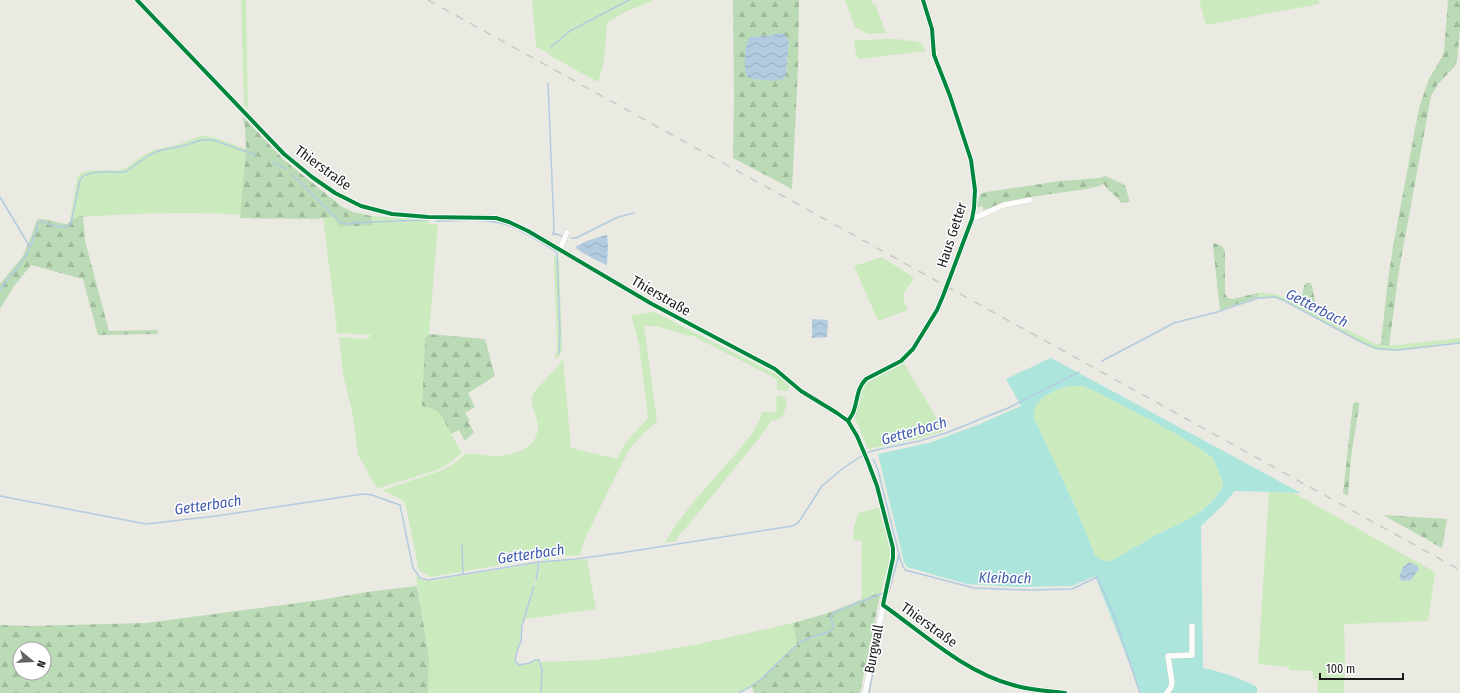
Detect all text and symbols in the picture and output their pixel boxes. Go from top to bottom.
street label: Thierstraße [292,142,354,194]
street label: Haus Getter [933,200,971,270]
street label: Thierstraße [628,272,694,320]
water label: Getterbach [1283,285,1351,331]
water label: Getterbach [879,413,949,449]
water label: Getterbach [173,491,243,519]
water label: Getterbach [496,540,566,568]
water label: Kleibach [979,569,1031,587]
street label: Thierstraße [898,599,960,651]
street label: Burgwall [861,623,887,675]
north arrow [12,641,52,681]
scale bar [1320,655,1403,681]
text: N [34,659,48,669]
text: 100 m [1326,662,1355,676]

